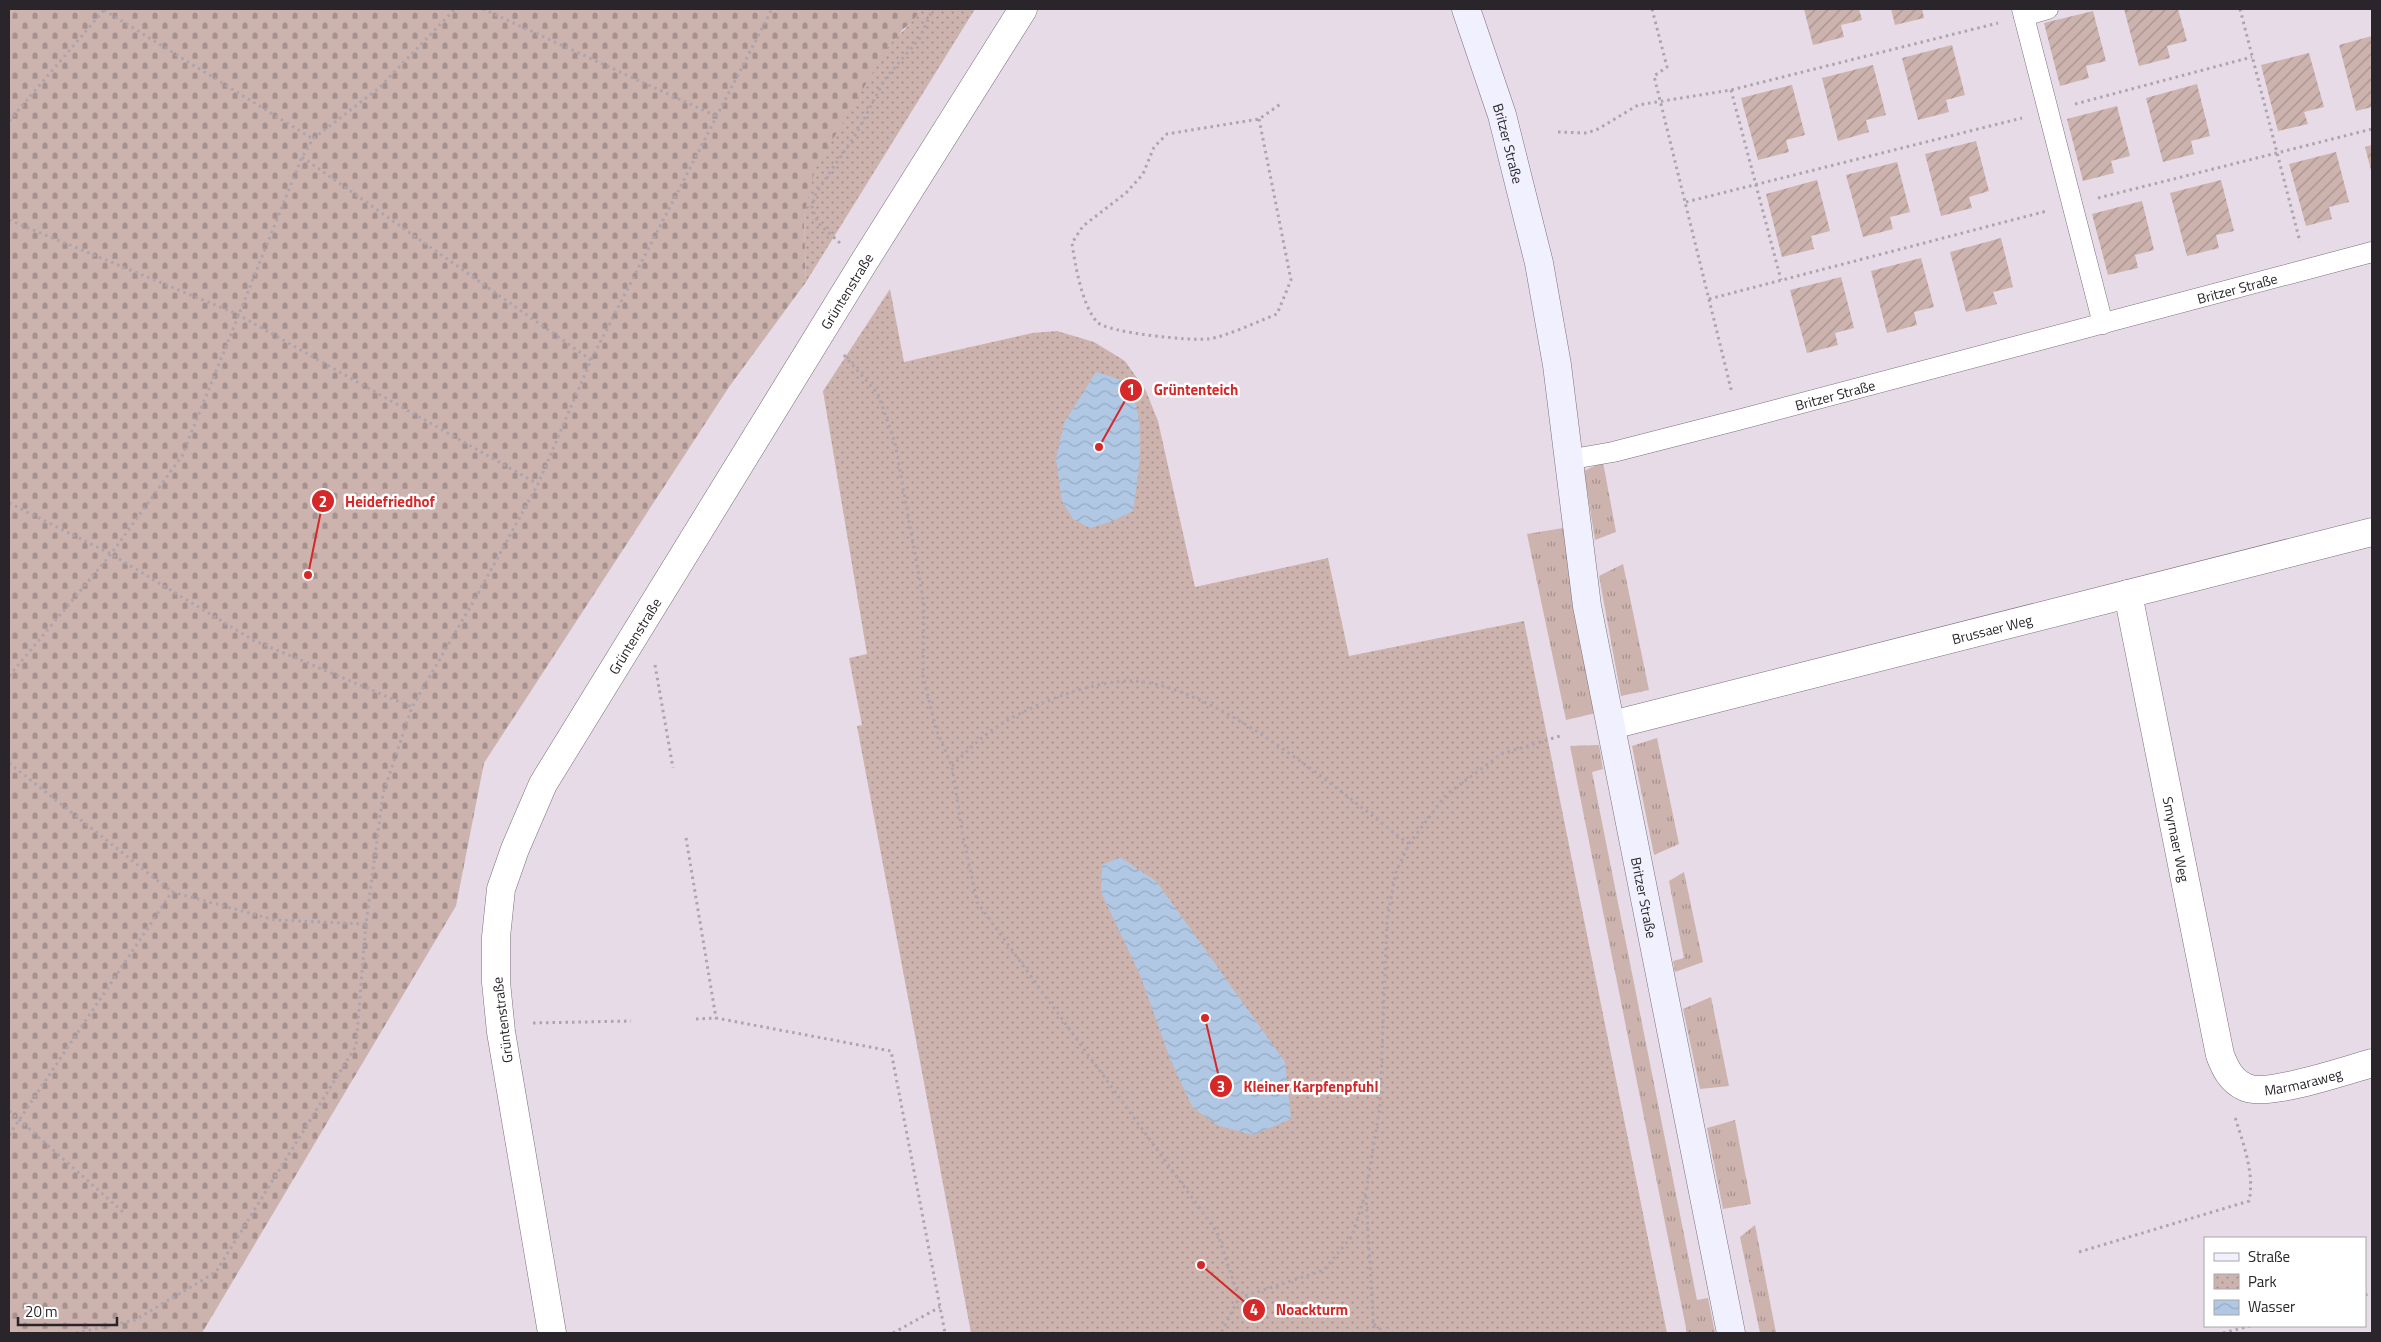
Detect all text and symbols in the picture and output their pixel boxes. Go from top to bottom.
street label: Britzer Straße [1488,100,1529,186]
street label: Grüntenstraße [815,248,878,333]
street label: Britzer Straße [2195,267,2279,308]
street label: Britzer Straße [1792,374,1877,415]
callout: Grüntenteich [1118,375,1248,405]
text: 1 [1127,378,1135,401]
text: Grüntenteich [1154,378,1238,401]
callout: Heidefriedhof [311,486,445,516]
text: 2 [319,490,327,513]
text: Heidefriedhof [345,490,436,513]
street label: Grüntenstraße [603,593,666,678]
street label: Brussaer Weg [1949,608,2034,649]
street label: Smyrnaer Weg [2158,795,2196,884]
street label: Britzer Straße [1626,855,1663,940]
street label: Grüntenstraße [486,976,518,1064]
street label: Marmaraweg [2263,1062,2345,1100]
callout: Kleiner Karpfenpfuhl [1209,1071,1389,1101]
text: 3 [1217,1075,1225,1098]
text: Kleiner Karpfenpfuhl [1244,1075,1378,1098]
legend [2204,1237,2366,1327]
text: Straße [2248,1245,2290,1268]
text: Park [2248,1270,2277,1293]
scale bar [18,1294,116,1326]
callout: Noackturm [1241,1295,1358,1325]
text: Wasser [2248,1295,2295,1318]
text: 4 [1250,1298,1258,1321]
text: Noackturm [1276,1298,1348,1321]
text: 20 m [25,1300,58,1323]

